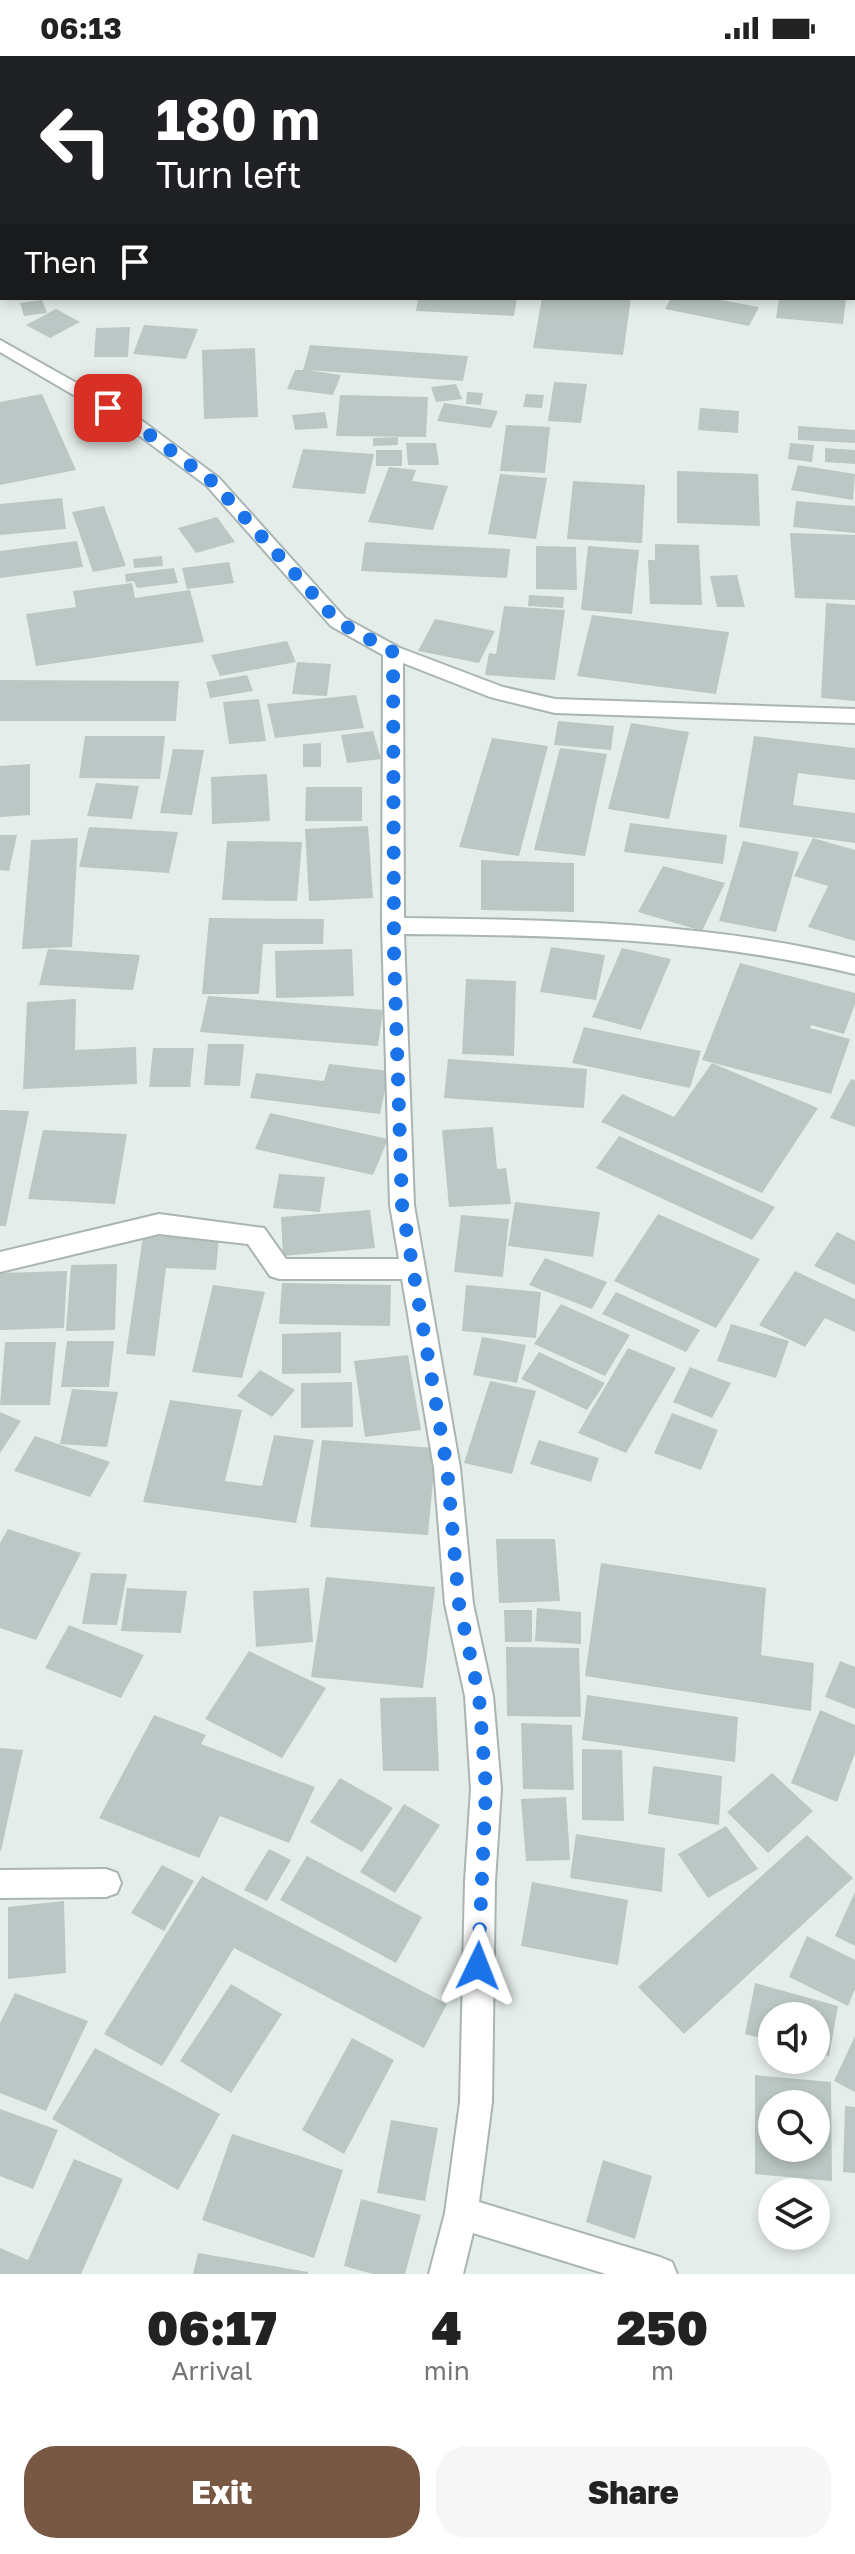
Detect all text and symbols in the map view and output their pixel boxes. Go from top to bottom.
text: 06:13 [40,10,122,46]
text: 180 m [156,85,320,152]
icon: left [24,88,128,192]
text: Turn left [156,153,302,196]
icon: arrive [113,240,157,284]
text: Then [24,244,97,280]
pin [74,374,142,442]
icon: arrive [86,386,130,430]
position arrow [436,1924,520,2008]
map controls [758,2002,830,2250]
button: sound [758,2002,830,2074]
button: search [758,2090,830,2162]
button: layers [758,2178,830,2250]
text: 06:17 [147,2298,277,2356]
text: 4 [432,2298,462,2356]
text: 250 [617,2298,708,2356]
text: Arrival [171,2355,253,2386]
text: min [424,2355,470,2386]
text: m [651,2355,674,2386]
button: Exit [24,2446,420,2538]
button: Share [436,2446,831,2538]

